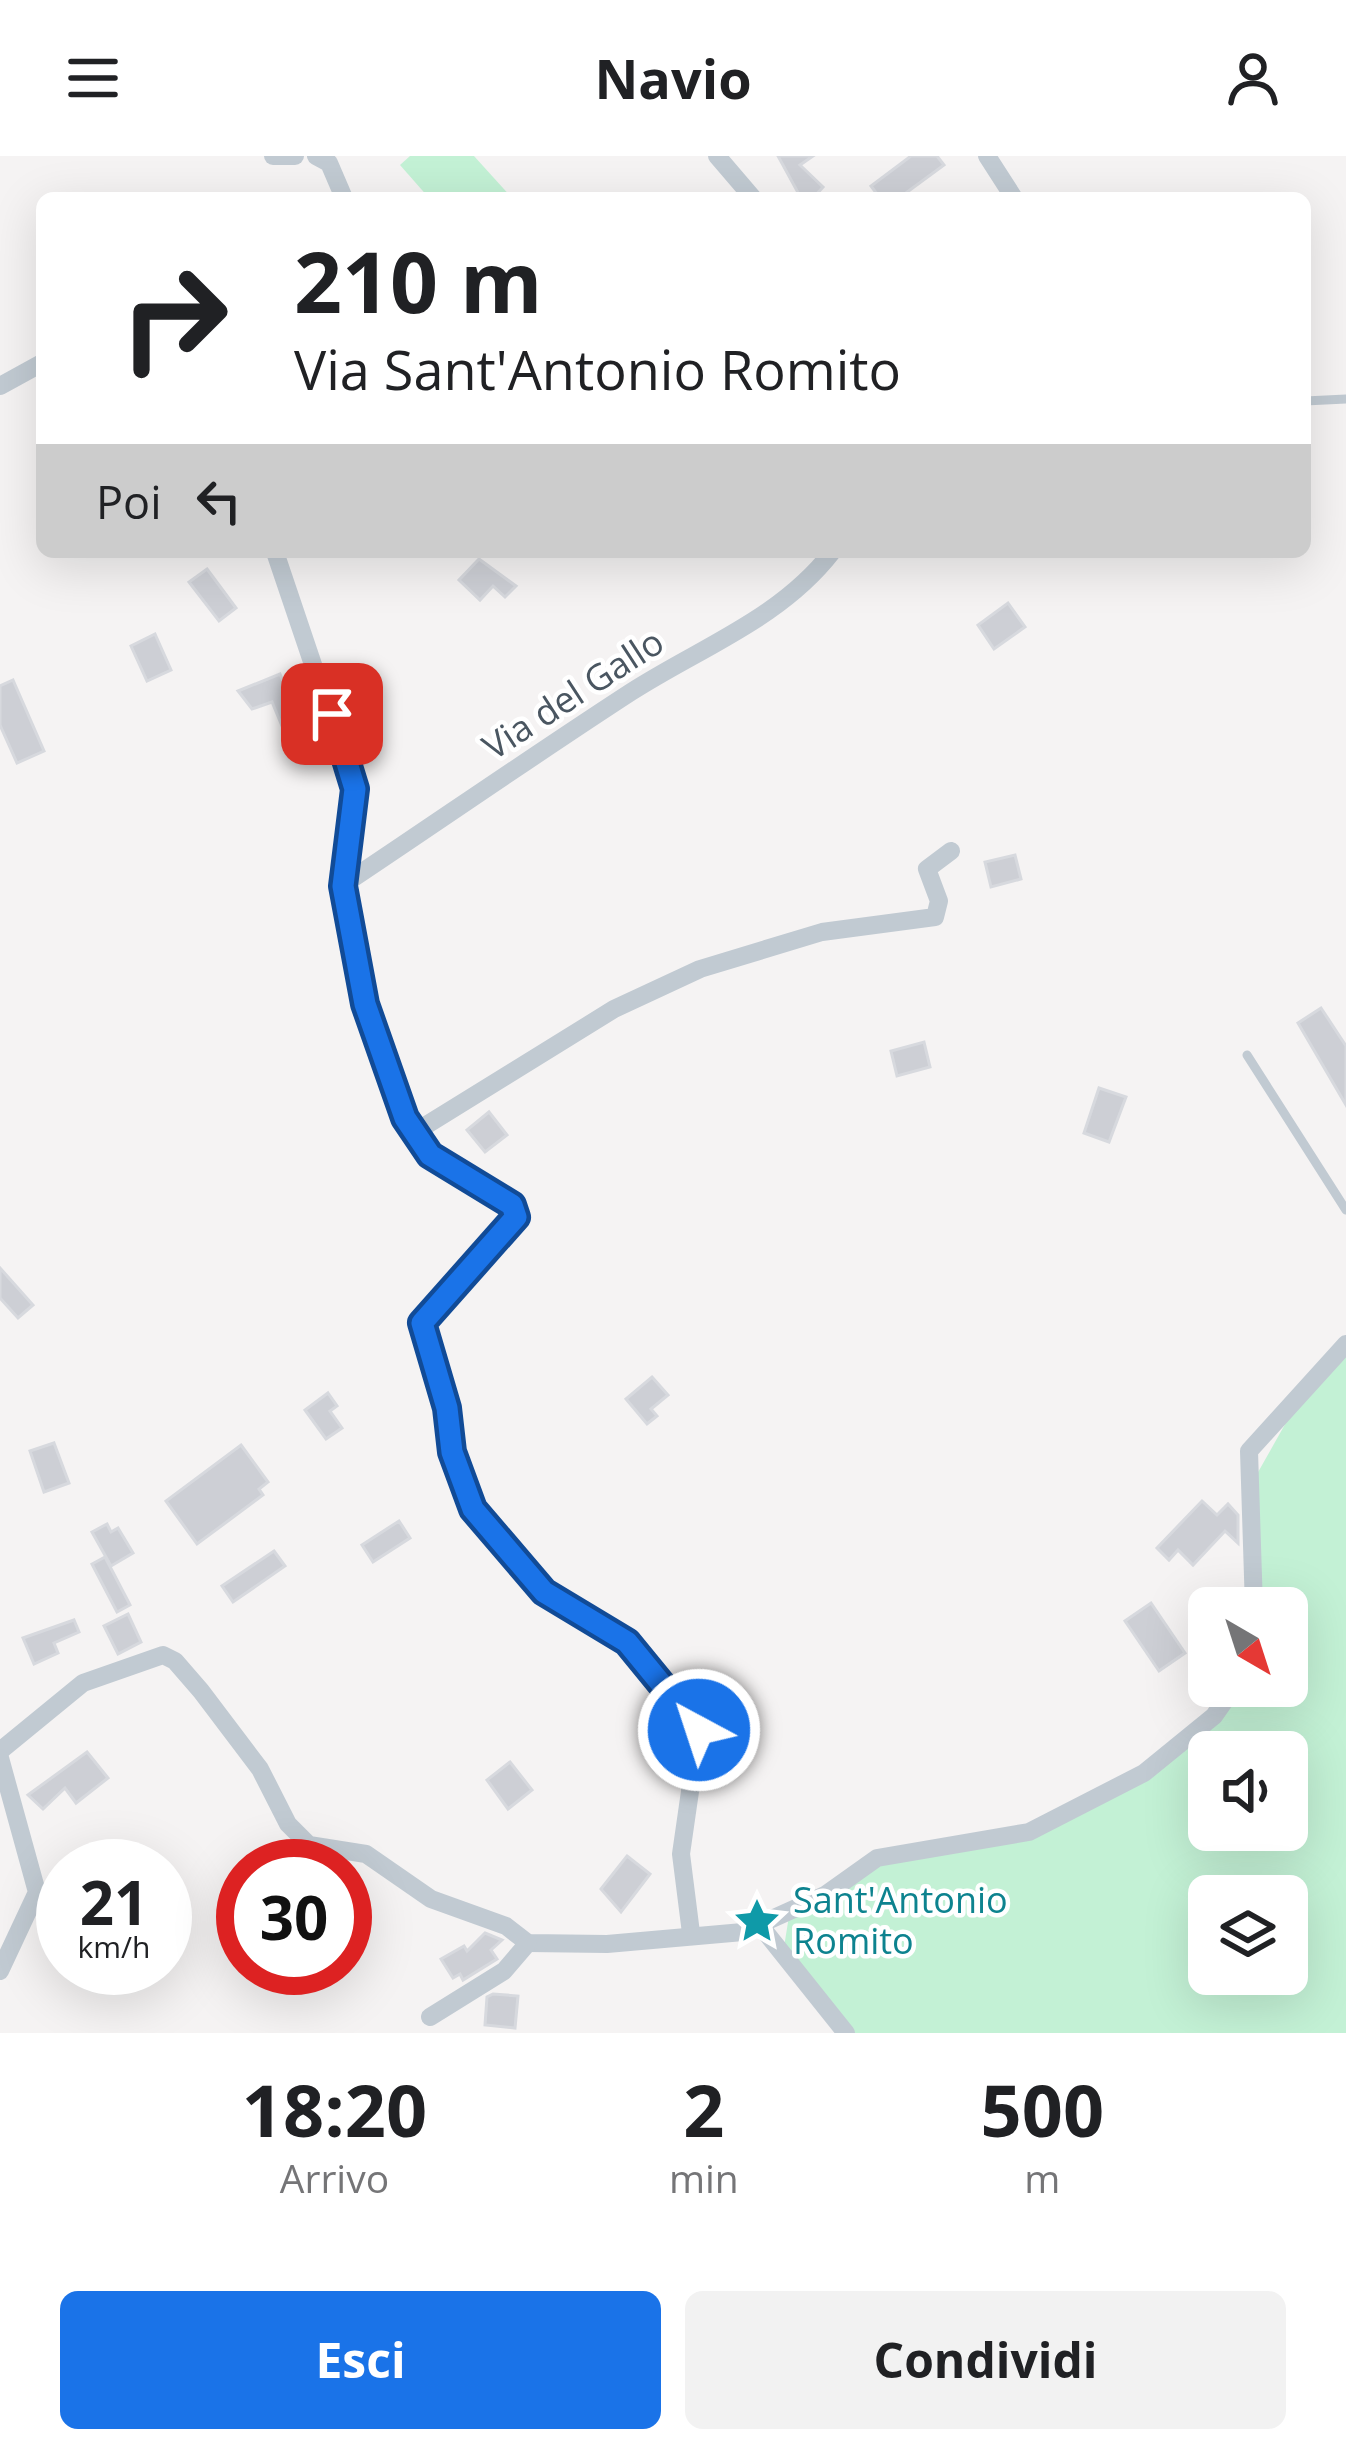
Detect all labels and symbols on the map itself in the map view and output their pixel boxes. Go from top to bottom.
street label: Via del Gallo [473,617,673,770]
pin [281,663,383,765]
north arrow [1188,1587,1308,1707]
position arrow [636,1667,762,1793]
speed limit sign: 30 [216,1839,372,1995]
place label: Sant'Antonio Romito [793,1875,1008,1965]
place icon: Sant'Antonio Romito [732,1896,782,1946]

